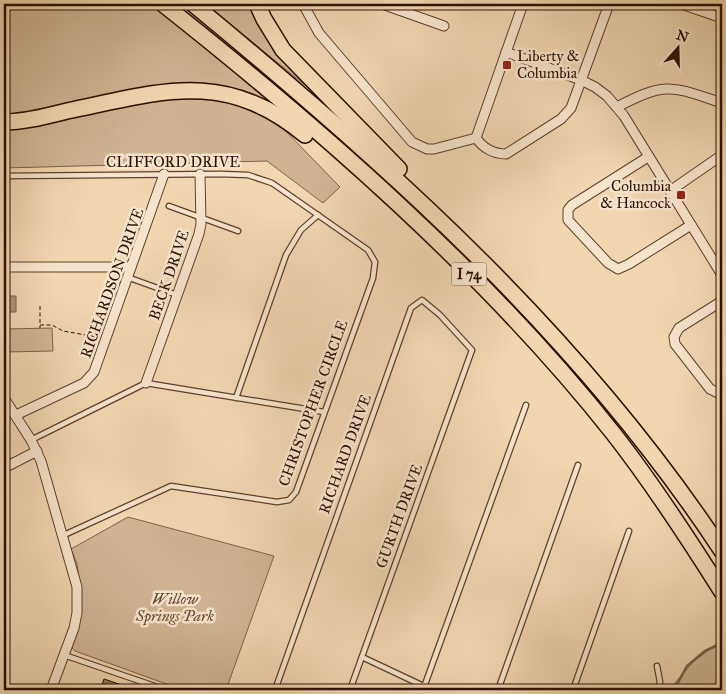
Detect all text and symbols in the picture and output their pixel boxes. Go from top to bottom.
north arrow [654,22,704,72]
text: N [674,26,691,46]
place label: Liberty & Columbia [517,47,580,82]
marker: Liberty & Columbia [501,59,513,71]
street label: CLIFFORD DRIVE [106,153,240,171]
place label: Columbia & Hancock [600,177,672,212]
marker: Columbia & Hancock [675,189,687,201]
street label: RICHARDSON DRIVE [76,205,148,360]
street label: BECK DRIVE [145,227,193,323]
road number: I 74 [452,262,486,286]
street label: CHRISTOPHER CIRCLE [275,317,352,489]
street label: RICHARD DRIVE [315,392,375,516]
street label: GURTH DRIVE [372,461,426,571]
park label: Willow Springs Park [135,590,214,626]

